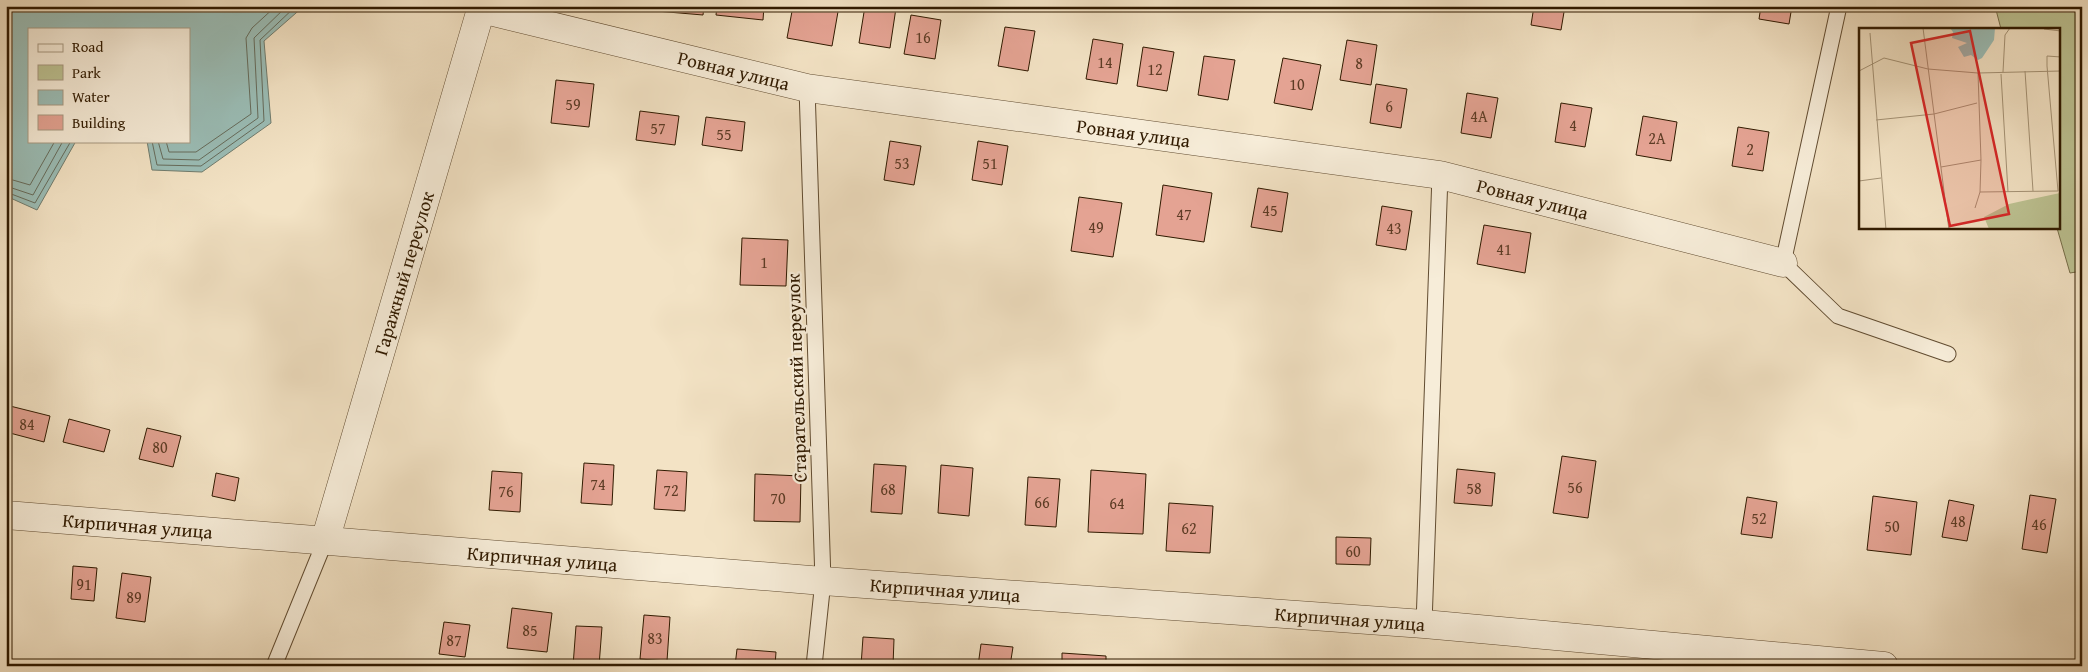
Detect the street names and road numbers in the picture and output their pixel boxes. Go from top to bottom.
street label: Ровная улица [675,43,793,97]
street label: Ровная улица [1075,111,1192,155]
street label: Ровная улица [1474,171,1592,227]
street label: Гаражный переулок [366,188,441,359]
street label: Старательский переулок [778,273,814,483]
street label: Кирпичная улица [61,506,214,546]
street label: Кирпичная улица [466,538,618,578]
street label: Кирпичная улица [869,570,1021,609]
street label: Кирпичная улица [1274,599,1426,638]

